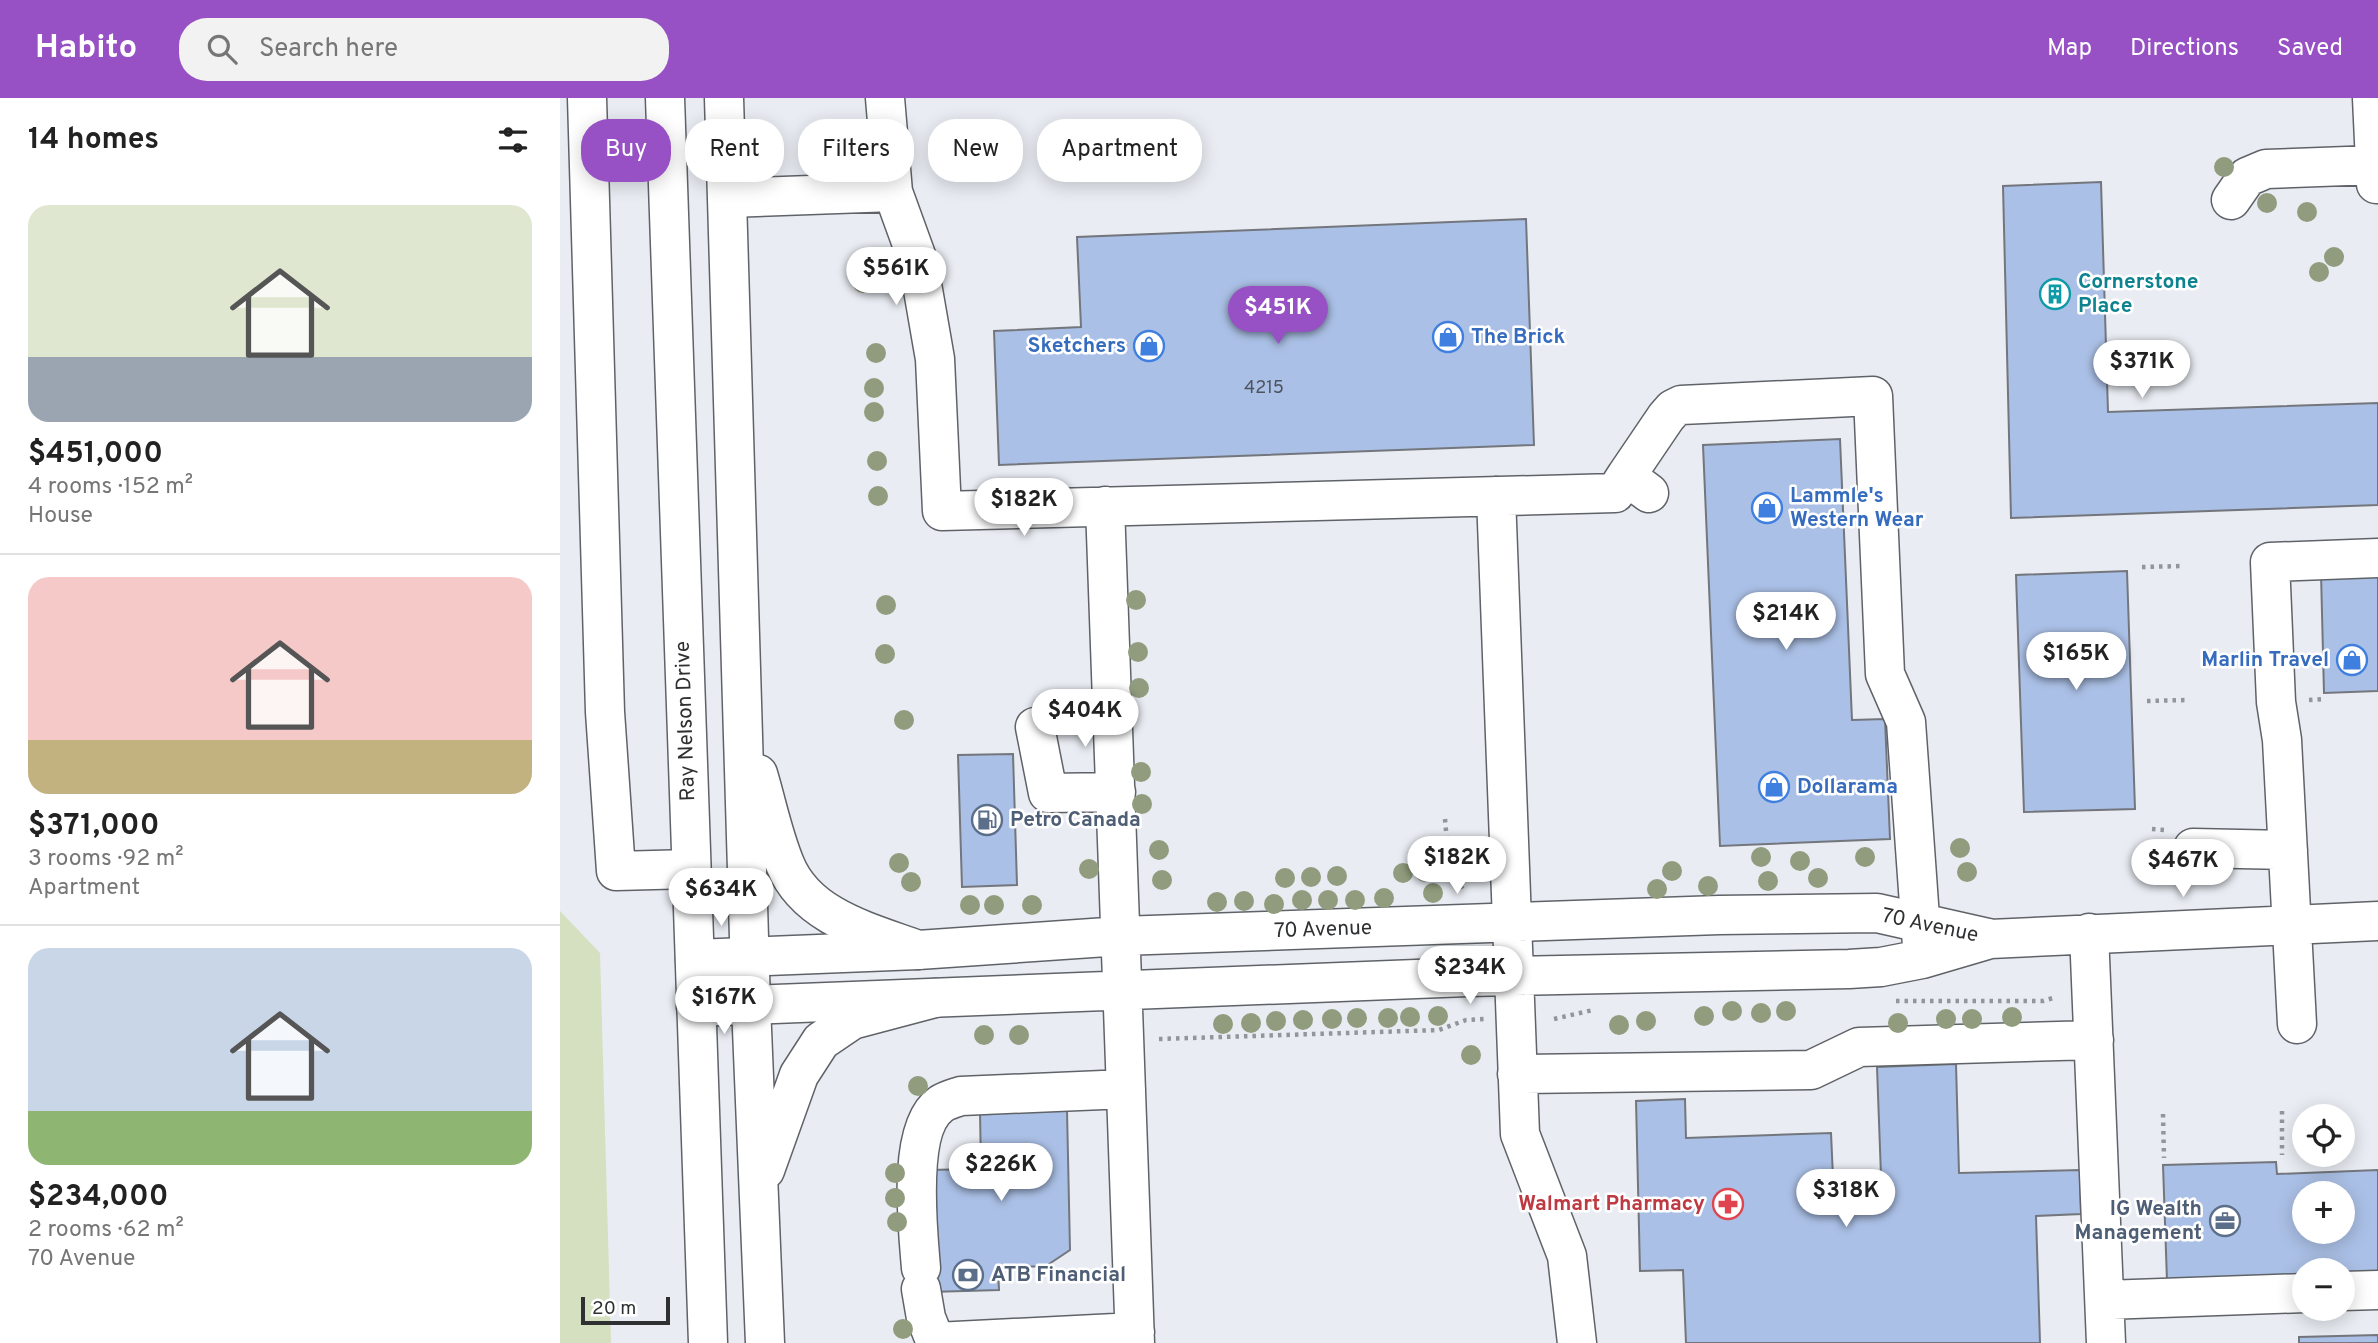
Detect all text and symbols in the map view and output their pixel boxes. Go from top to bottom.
search box [179,18,669,81]
text: Habito [35,28,137,70]
icon: search [203,30,241,68]
text: Search here [259,33,398,66]
text: Map [2047,34,2092,64]
text: Directions [2130,34,2239,64]
text: Saved [2277,34,2343,64]
chip: Buy [581,119,671,182]
chip: Rent [685,119,784,182]
chip: Filters [798,119,914,182]
chip: New [928,119,1023,182]
chip: Apartment [1037,119,1202,182]
icon: filters [494,121,532,159]
text: 14 homes [28,122,159,159]
pin: $561K [847,248,945,307]
icon: home [217,250,343,376]
text: $561K [862,255,930,284]
place label: Cornerstone Place [2078,269,2198,320]
building icon: Cornerstone Place [2038,277,2072,311]
pin: $451K [1229,286,1327,346]
text: $451K [1244,294,1312,323]
shop icon: The Brick [1431,320,1465,354]
place label: The Brick [1471,324,1566,351]
shop icon: Sketchers [1132,329,1166,363]
place label: Sketchers [1028,333,1126,360]
pin: $371K [2093,341,2191,400]
text: $371K [2109,348,2175,377]
house number: 4215 [1244,377,1284,400]
text: $451,000 [28,436,163,473]
text: 4 rooms · 152 m² [28,473,193,502]
pin: $182K [975,478,1073,538]
place label: Lammle's Western Wear [1790,483,1924,534]
text: $182K [990,486,1058,515]
shop icon: Lammle's Western Wear [1750,491,1784,525]
text: House [28,502,93,531]
pin: $214K [1737,592,1835,652]
text: $214K [1752,600,1820,629]
icon: home [217,622,343,748]
pin: $165K [2027,632,2125,692]
street label: Ray Nelson Drive [670,640,702,802]
text: $165K [2042,640,2110,669]
shop icon: Marlin Travel [2335,643,2369,677]
place label: Marlin Travel [2201,647,2329,674]
pin: $404K [1036,690,1134,749]
text: $404K [1048,697,1122,726]
shop icon: Dollarama [1757,770,1791,804]
place label: Dollarama [1797,774,1898,801]
fuel station icon: Petro Canada [970,803,1004,837]
place label: Petro Canada [1010,807,1141,834]
text: $371,000 [28,808,159,845]
pin: $182K [1408,836,1506,896]
pin: $467K [2134,840,2232,899]
text: $182K [1423,844,1491,873]
text: 3 rooms · 92 m² [28,845,184,874]
text: $467K [2147,847,2219,876]
pin: $634K [672,868,770,928]
text: Apartment [28,874,140,903]
text: $634K [685,876,757,905]
street label: 70 Avenue [1879,903,1981,949]
street label: 70 Avenue [1273,915,1373,945]
pin: $234K [1421,946,1519,1006]
text: $234K [1434,954,1506,983]
pin: $167K [675,976,773,1036]
text: $167K [691,984,757,1013]
icon: home [217,993,343,1119]
map controls [2292,1104,2355,1321]
button: locate [2292,1104,2355,1167]
pin: $226K [952,1144,1050,1203]
text: $226K [965,1151,1037,1180]
pin: $318K [1797,1170,1895,1229]
text: $318K [1812,1177,1880,1206]
text: $234,000 [28,1179,169,1216]
button: + [2292,1181,2355,1244]
pharmacy icon: Walmart Pharmacy [1711,1187,1745,1221]
place label: Walmart Pharmacy [1518,1191,1705,1218]
place label: IG Wealth Management [2075,1196,2202,1247]
office icon: IG Wealth Management [2208,1204,2242,1238]
text: 2 rooms · 62 m² [28,1216,184,1245]
text: 70 Avenue [28,1245,135,1274]
bank icon: ATB Financial [951,1258,985,1292]
button: − [2292,1258,2355,1321]
place label: ATB Financial [991,1262,1126,1289]
scale bar [581,1294,670,1326]
text: 20 m [592,1297,636,1321]

